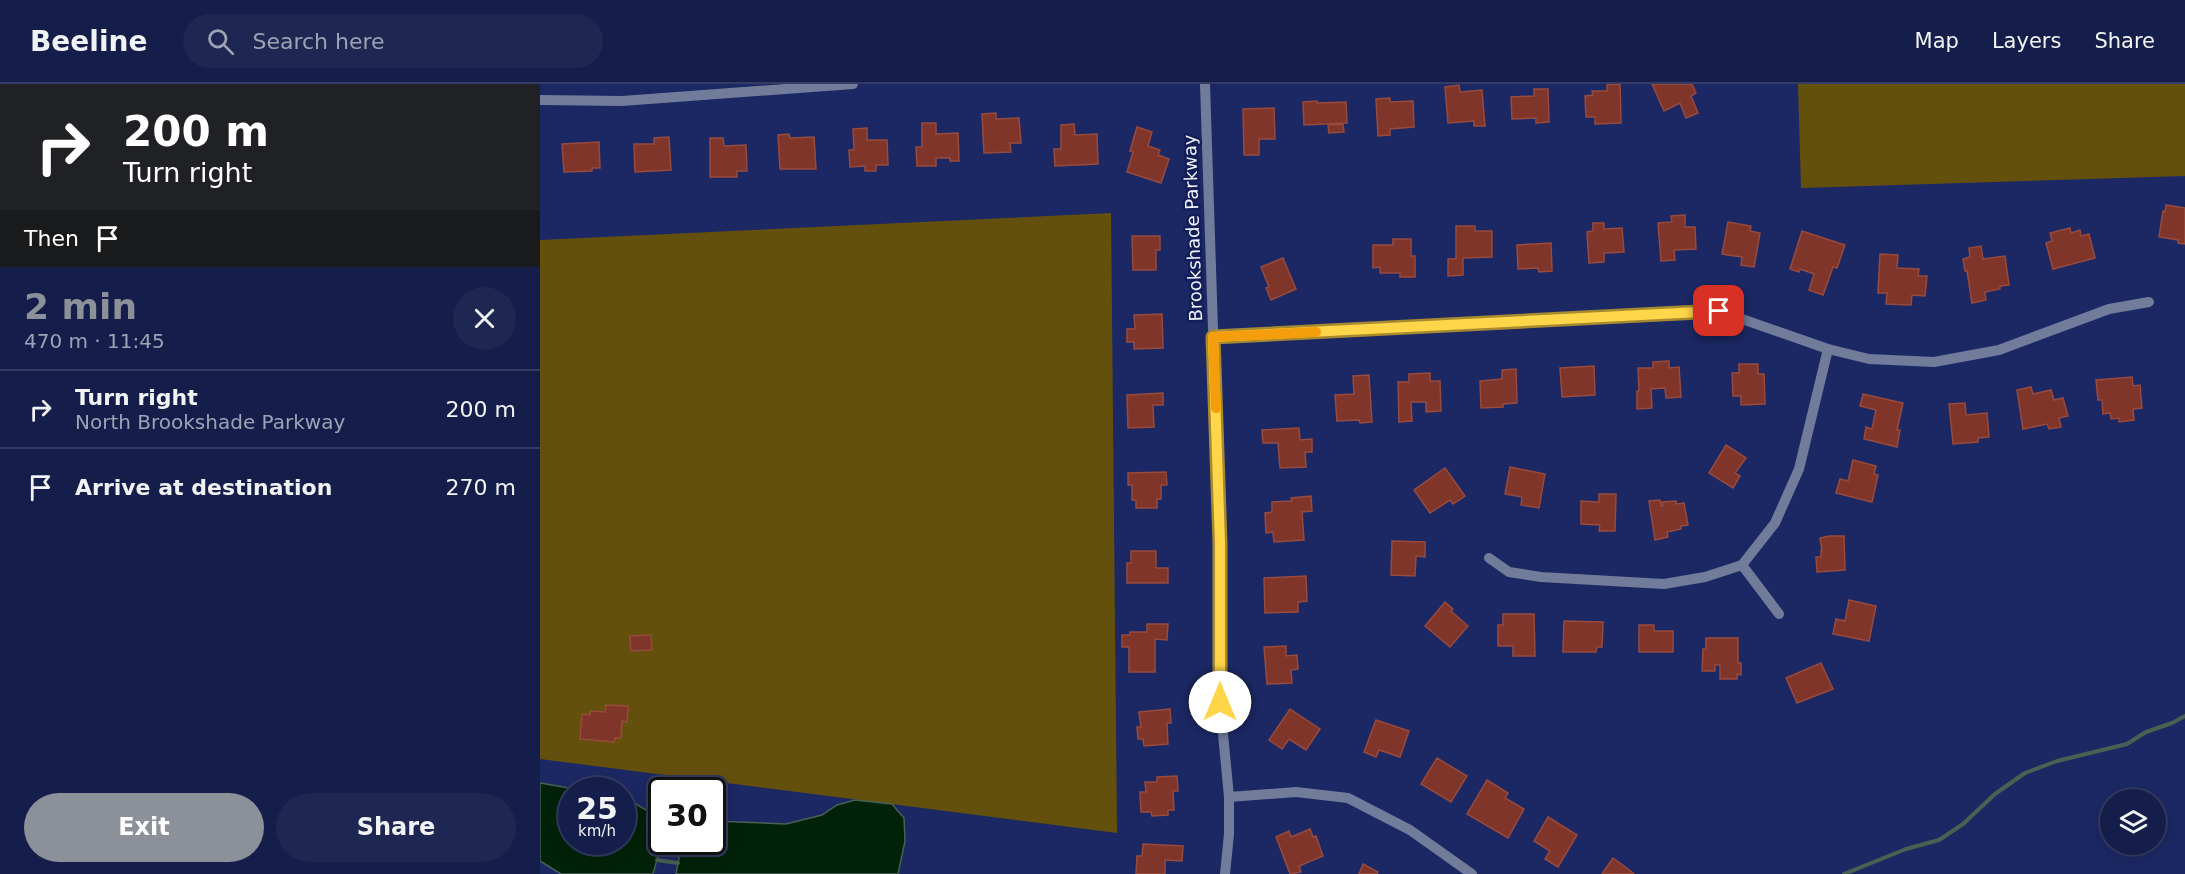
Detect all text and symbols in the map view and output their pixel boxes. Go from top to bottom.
search box [183,14,603,68]
text: Beeline [30,25,147,58]
icon: search [204,25,237,58]
text: Search here [252,29,385,54]
text: Map [1915,29,1959,53]
text: Layers [1992,29,2061,53]
text: Share [2094,29,2155,53]
text: 200 m [123,107,269,156]
icon: right [24,108,102,186]
street label: Brookshade Parkway [1179,134,1206,322]
text: Turn right [123,157,252,188]
icon: arrive [91,222,124,255]
text: Then [24,226,79,251]
pin [1693,285,1744,336]
text: 2 min [24,286,137,327]
button: close [453,287,516,350]
icon: arrive [1702,294,1735,327]
text: 470 m · 11:45 [24,329,165,353]
text: Turn right [75,385,198,410]
icon: right [24,393,57,426]
text: 200 m [446,397,516,422]
text: North Brookshade Parkway [75,410,345,434]
icon: arrive [24,471,57,504]
text: Arrive at destination [75,475,332,500]
text: 270 m [446,475,516,500]
position arrow [1188,670,1252,734]
speed limit sign: 30 [648,777,726,855]
map controls [2100,789,2166,855]
button: layers [2100,789,2166,855]
text: 25 [576,791,618,826]
button: Exit [24,793,264,862]
button: Share [276,793,516,862]
text: km/h [578,822,616,840]

